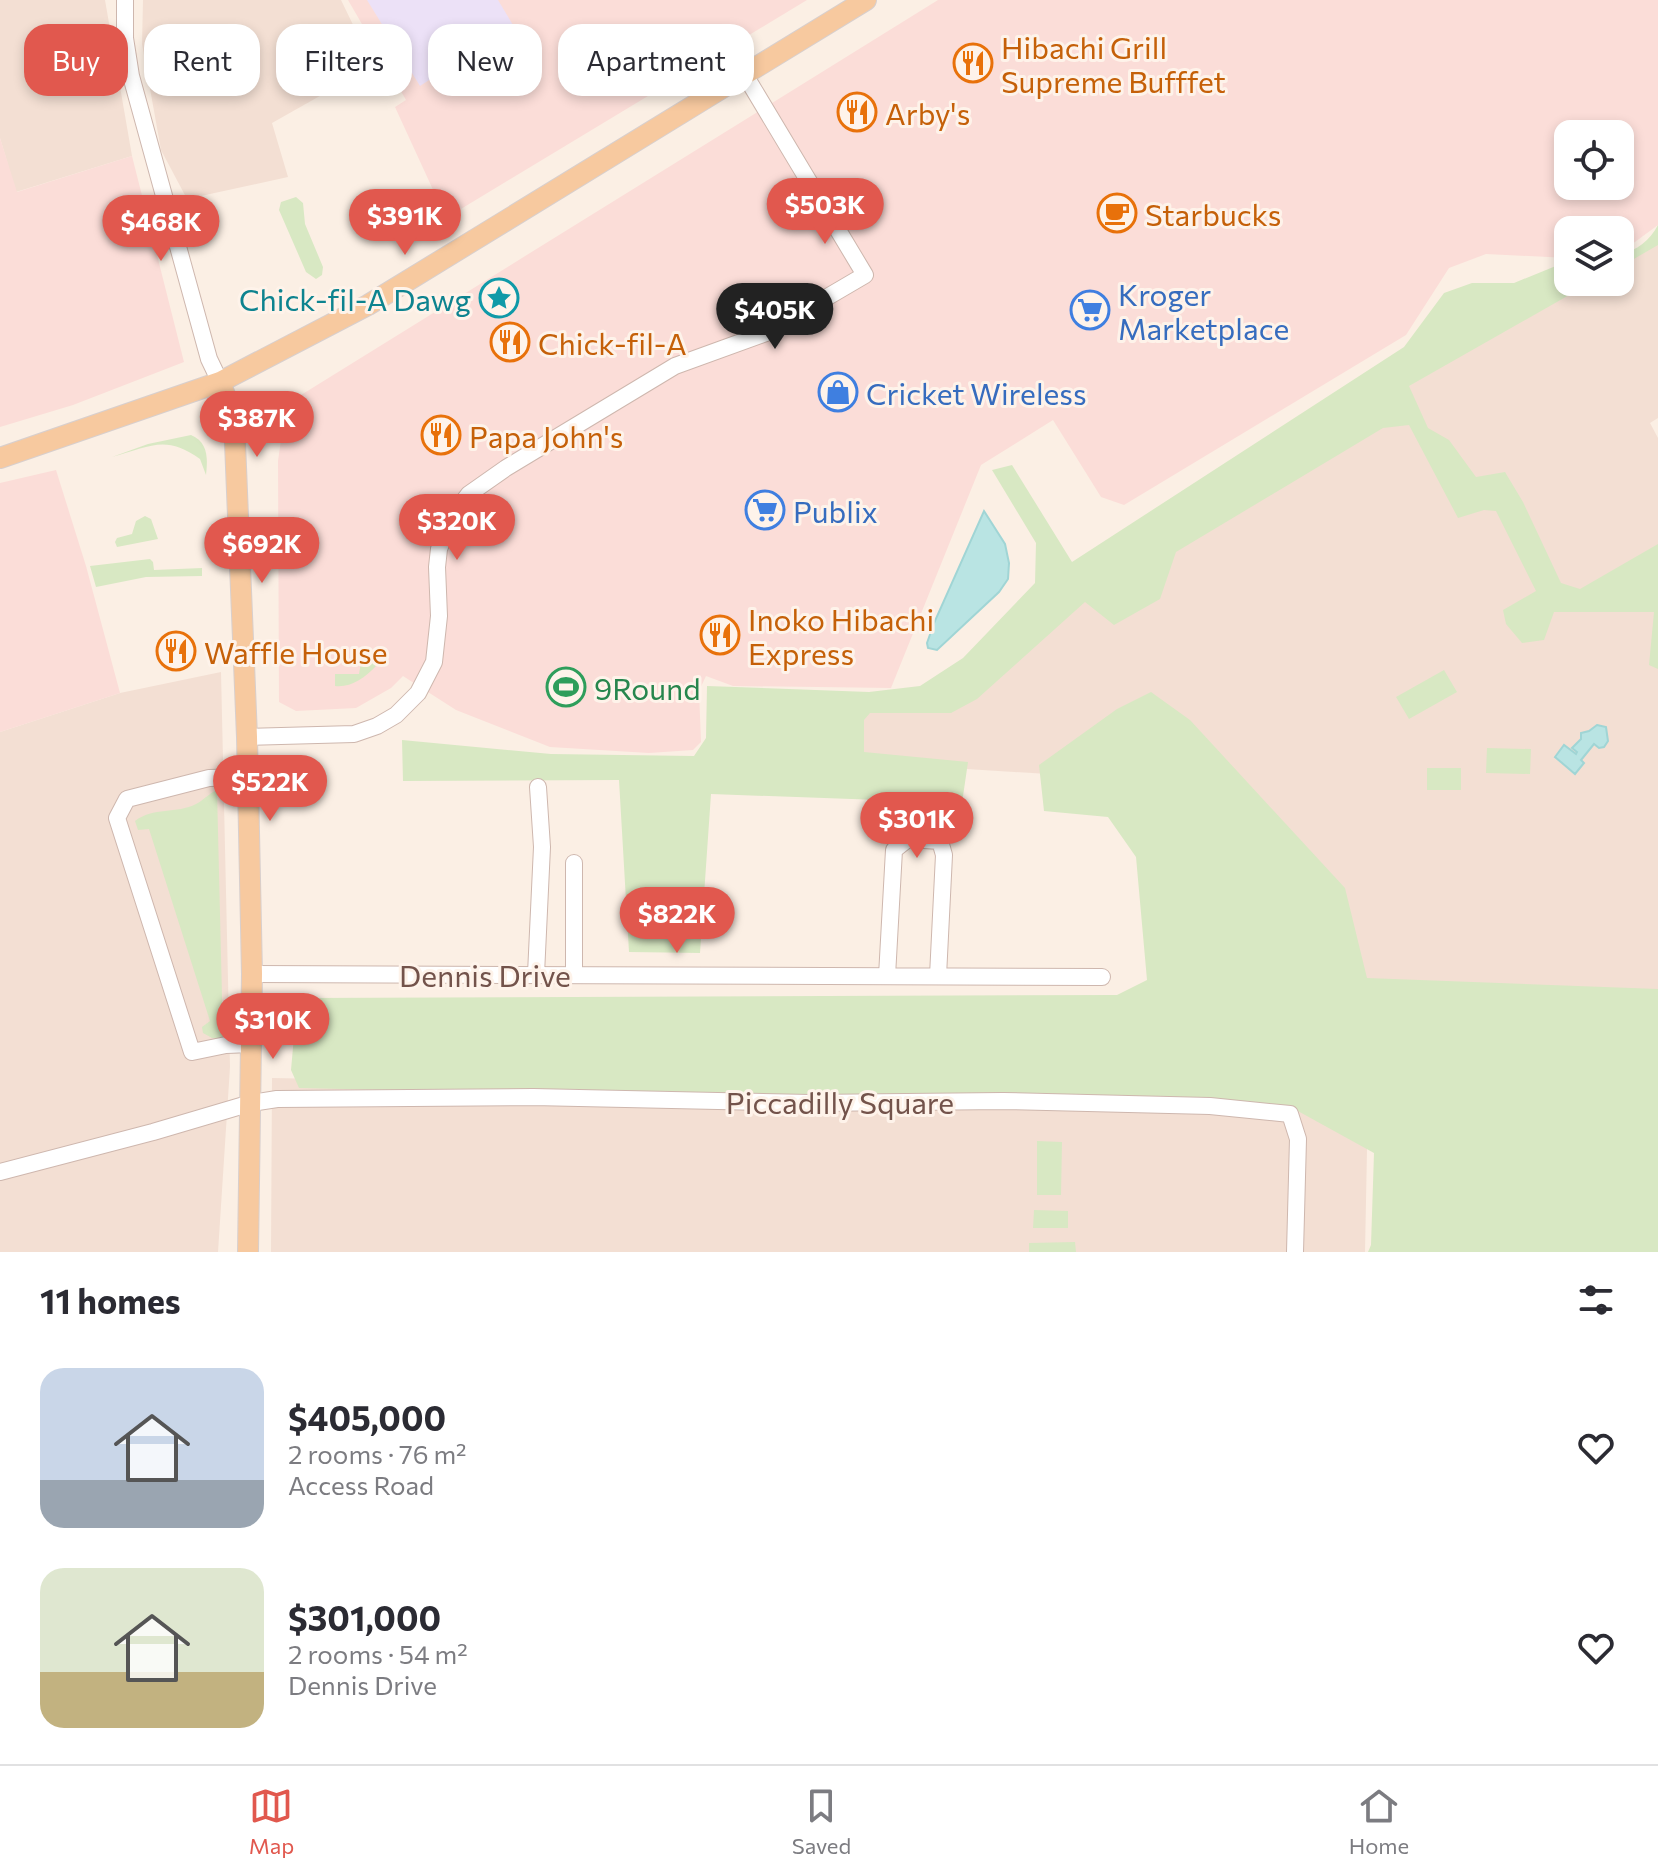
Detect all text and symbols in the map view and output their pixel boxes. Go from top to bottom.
chip: Buy [24,24,128,96]
chip: Rent [144,24,260,96]
chip: Filters [276,24,412,96]
chip: New [428,24,542,96]
chip: Apartment [558,24,754,96]
place label: Hibachi Grill Supreme Bufffet [1001,28,1226,99]
restaurant icon: Hibachi Grill Supreme Bufffet [952,42,994,84]
restaurant icon: Arby's [836,91,878,133]
place label: Arby's [885,94,970,131]
map controls [1554,120,1634,296]
button: locate [1554,120,1634,200]
pin: $503K [769,178,881,246]
text: $503K [785,188,865,219]
pin: $391K [349,189,461,257]
cafe icon: Starbucks [1096,192,1138,234]
pin: $468K [105,195,217,263]
place label: Starbucks [1145,195,1282,232]
text: $391K [367,199,443,230]
text: $468K [120,205,202,236]
button: layers [1554,216,1634,296]
place label: Kroger Marketplace [1118,275,1289,346]
place icon: Chick-fil-A Dawg [478,277,520,319]
place label: Chick-fil-A Dawg [239,280,471,317]
pin: $405K [719,283,831,351]
supermarket icon: Kroger Marketplace [1069,289,1111,331]
text: $405K [734,293,816,324]
restaurant icon: Chick-fil-A [489,321,531,363]
place label: Chick-fil-A [538,324,687,361]
shop icon: Cricket Wireless [817,371,859,413]
place label: Cricket Wireless [866,374,1087,411]
pin: $387K [201,391,313,459]
text: $387K [218,401,296,432]
restaurant icon: Papa John's [420,414,462,456]
place label: Papa John's [469,417,623,454]
supermarket icon: Publix [744,489,786,531]
place label: Publix [793,492,878,529]
pin: $320K [401,494,513,562]
text: $320K [417,504,497,535]
pin: $692K [206,517,318,585]
text: $692K [222,527,302,558]
place label: Inoko Hibachi Express [748,600,934,671]
restaurant icon: Inoko Hibachi Express [699,614,741,656]
restaurant icon: Waffle House [155,630,197,672]
place label: Waffle House [204,633,388,670]
sports icon: 9Round [545,666,587,708]
place label: 9Round [594,669,701,706]
pin: $522K [214,755,326,823]
text: $522K [231,765,309,796]
pin: $301K [861,792,973,860]
text: $301K [878,802,956,833]
pin: $822K [621,887,733,955]
text: $822K [638,897,716,928]
street label: Dennis Drive [399,956,571,993]
pin: $310K [217,993,329,1061]
text: $310K [234,1003,312,1034]
street label: Piccadilly Square [726,1083,954,1120]
icon: filters [1574,1278,1618,1322]
text: 11 homes [40,1279,181,1321]
text: $405,000 [288,1396,446,1438]
icon: home [104,1400,200,1496]
icon: heart [1574,1426,1618,1470]
text: 2 rooms · 76 m² [288,1438,467,1469]
text: Access Road [288,1469,434,1500]
text: $301,000 [288,1596,441,1638]
icon: home [104,1600,200,1696]
icon: heart [1574,1626,1618,1670]
text: 2 rooms · 54 m² [288,1638,468,1669]
text: Dennis Drive [288,1669,437,1700]
tab: Map [249,1784,294,1859]
tab: Saved [792,1784,851,1859]
tab: Home [1349,1784,1409,1859]

